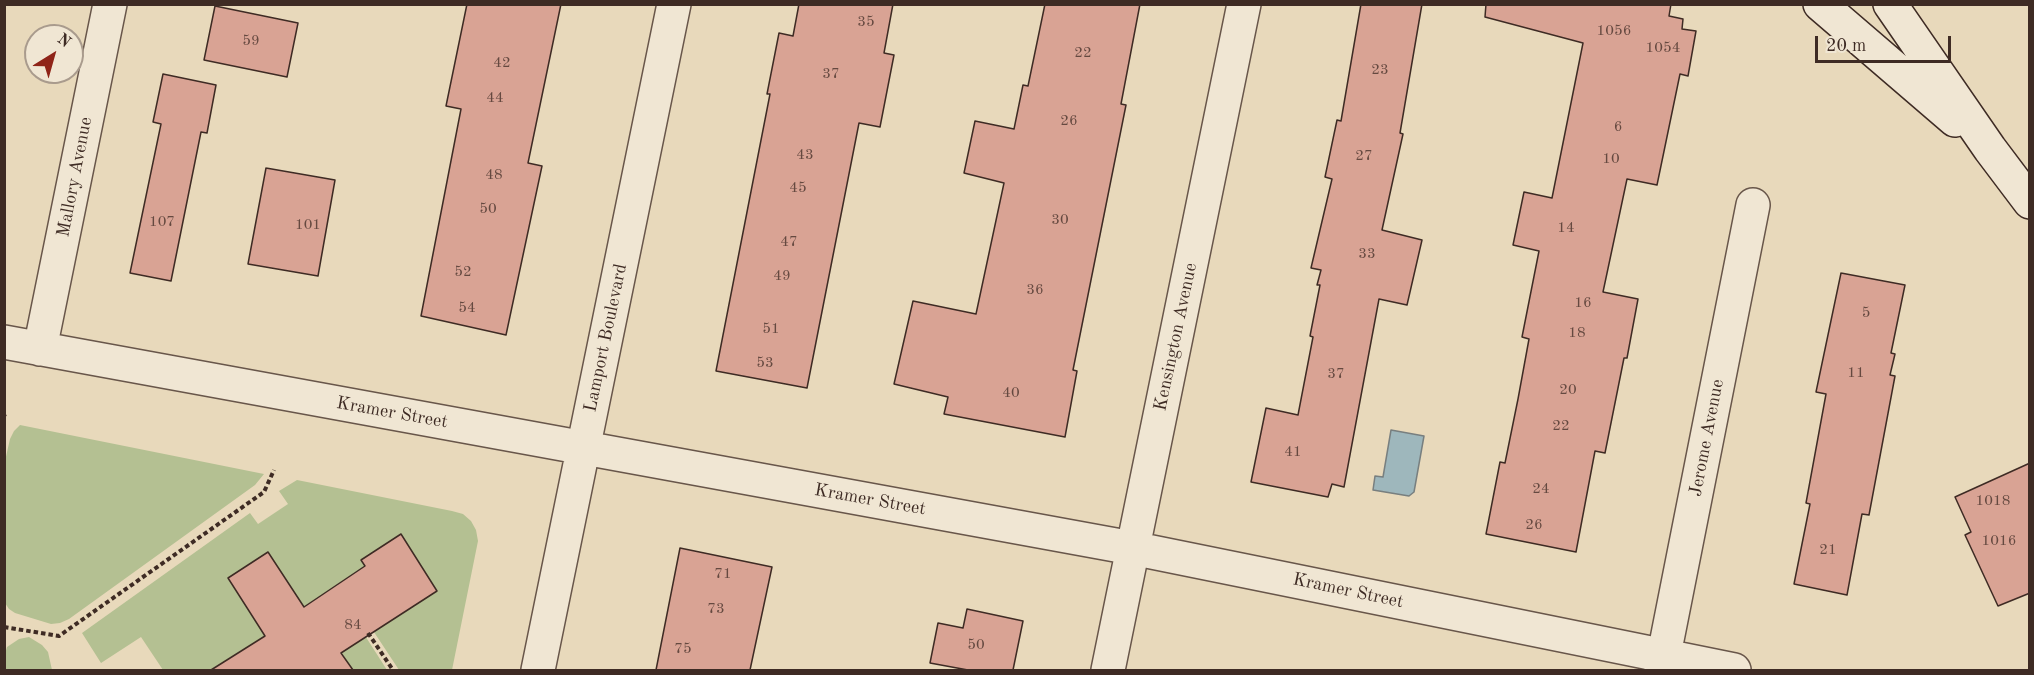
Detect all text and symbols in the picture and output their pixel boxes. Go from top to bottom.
house number: 35 [857,13,875,31]
house number: 1056 [1597,22,1631,40]
north arrow [24,24,84,84]
scale bar [1818,24,1954,62]
text: N [54,31,73,51]
house number: 59 [242,32,260,50]
text: 20 m [1826,37,1866,55]
house number: 1054 [1646,39,1680,57]
house number: 22 [1074,44,1092,62]
house number: 42 [493,54,511,72]
house number: 23 [1371,61,1389,79]
house number: 37 [822,65,840,83]
house number: 44 [486,89,504,107]
house number: 26 [1060,112,1078,130]
street label: Mallory Avenue [53,115,97,239]
house number: 6 [1614,118,1622,136]
house number: 43 [796,146,814,164]
house number: 27 [1355,147,1373,165]
house number: 10 [1602,150,1620,168]
house number: 48 [485,166,503,184]
house number: 45 [789,179,807,197]
house number: 50 [479,200,497,218]
house number: 30 [1051,211,1069,229]
house number: 107 [149,213,175,231]
house number: 101 [295,216,321,234]
house number: 14 [1557,219,1575,237]
house number: 47 [780,233,798,251]
house number: 33 [1358,245,1376,263]
street label: Kensington Avenue [1150,261,1202,413]
street label: Lamport Boulevard [580,262,632,414]
house number: 52 [454,263,472,281]
house number: 49 [773,267,791,285]
house number: 36 [1026,281,1044,299]
house number: 16 [1574,294,1592,312]
house number: 54 [458,299,476,317]
house number: 5 [1862,304,1870,322]
house number: 51 [762,320,780,338]
house number: 18 [1568,324,1586,342]
house number: 53 [756,354,774,372]
house number: 11 [1847,364,1865,382]
house number: 37 [1327,365,1345,383]
street label: Jerome Avenue [1685,377,1729,499]
house number: 20 [1559,381,1577,399]
house number: 40 [1002,384,1020,402]
street label: Kramer Street [335,393,449,433]
house number: 22 [1552,417,1570,435]
house number: 41 [1284,443,1302,461]
street label: Kramer Street [813,480,927,520]
house number: 24 [1532,480,1550,498]
house number: 1018 [1976,492,2010,510]
house number: 26 [1525,516,1543,534]
house number: 1016 [1982,532,2016,550]
house number: 21 [1819,541,1837,559]
house number: 71 [714,565,732,583]
street label: Kramer Street [1291,569,1405,613]
house number: 73 [707,600,725,618]
house number: 84 [344,616,362,634]
house number: 50 [967,636,985,654]
house number: 75 [674,640,692,658]

